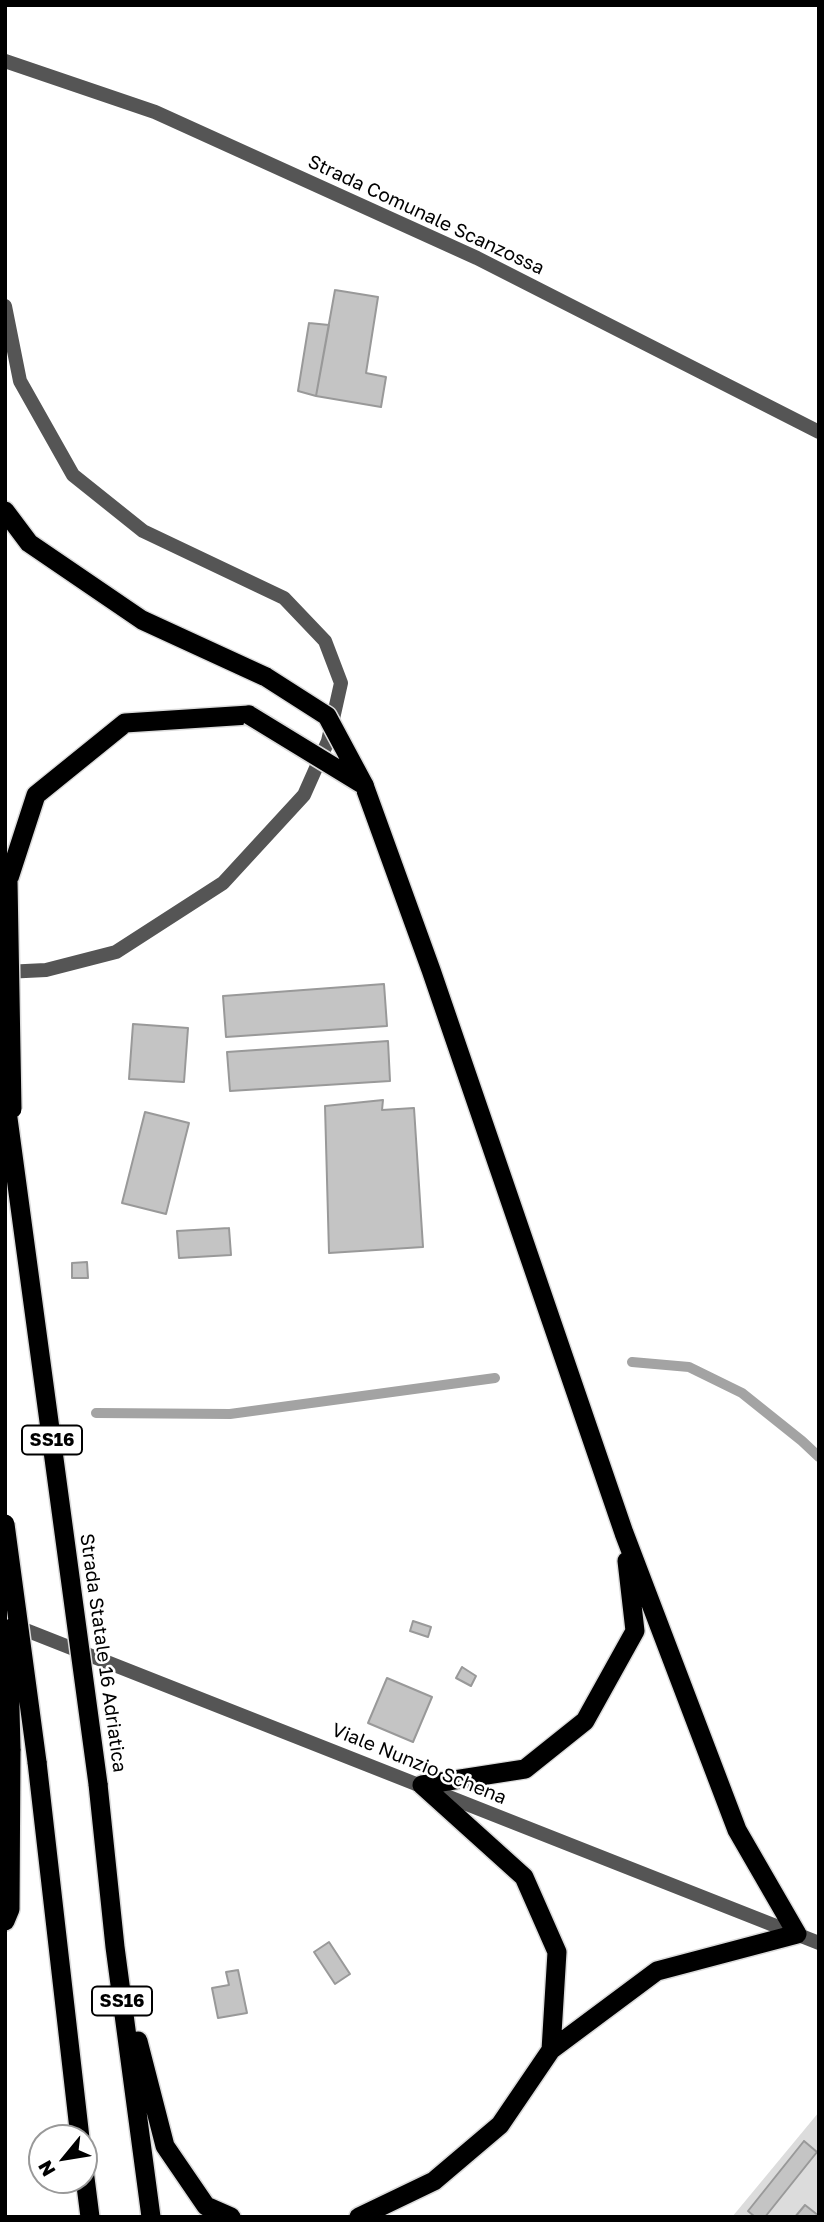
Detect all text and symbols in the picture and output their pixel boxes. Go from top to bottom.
street label: Strada Comunale Scanzossa [304,150,548,280]
road number: SS16 [22,1426,82,1455]
street label: Strada Statale 16 Adriatica [75,1532,131,1774]
street label: Viale Nunzio Schena [328,1719,510,1809]
road number: SS16 [92,1986,152,2015]
north arrow [28,2124,98,2194]
text: N [33,2157,60,2181]

